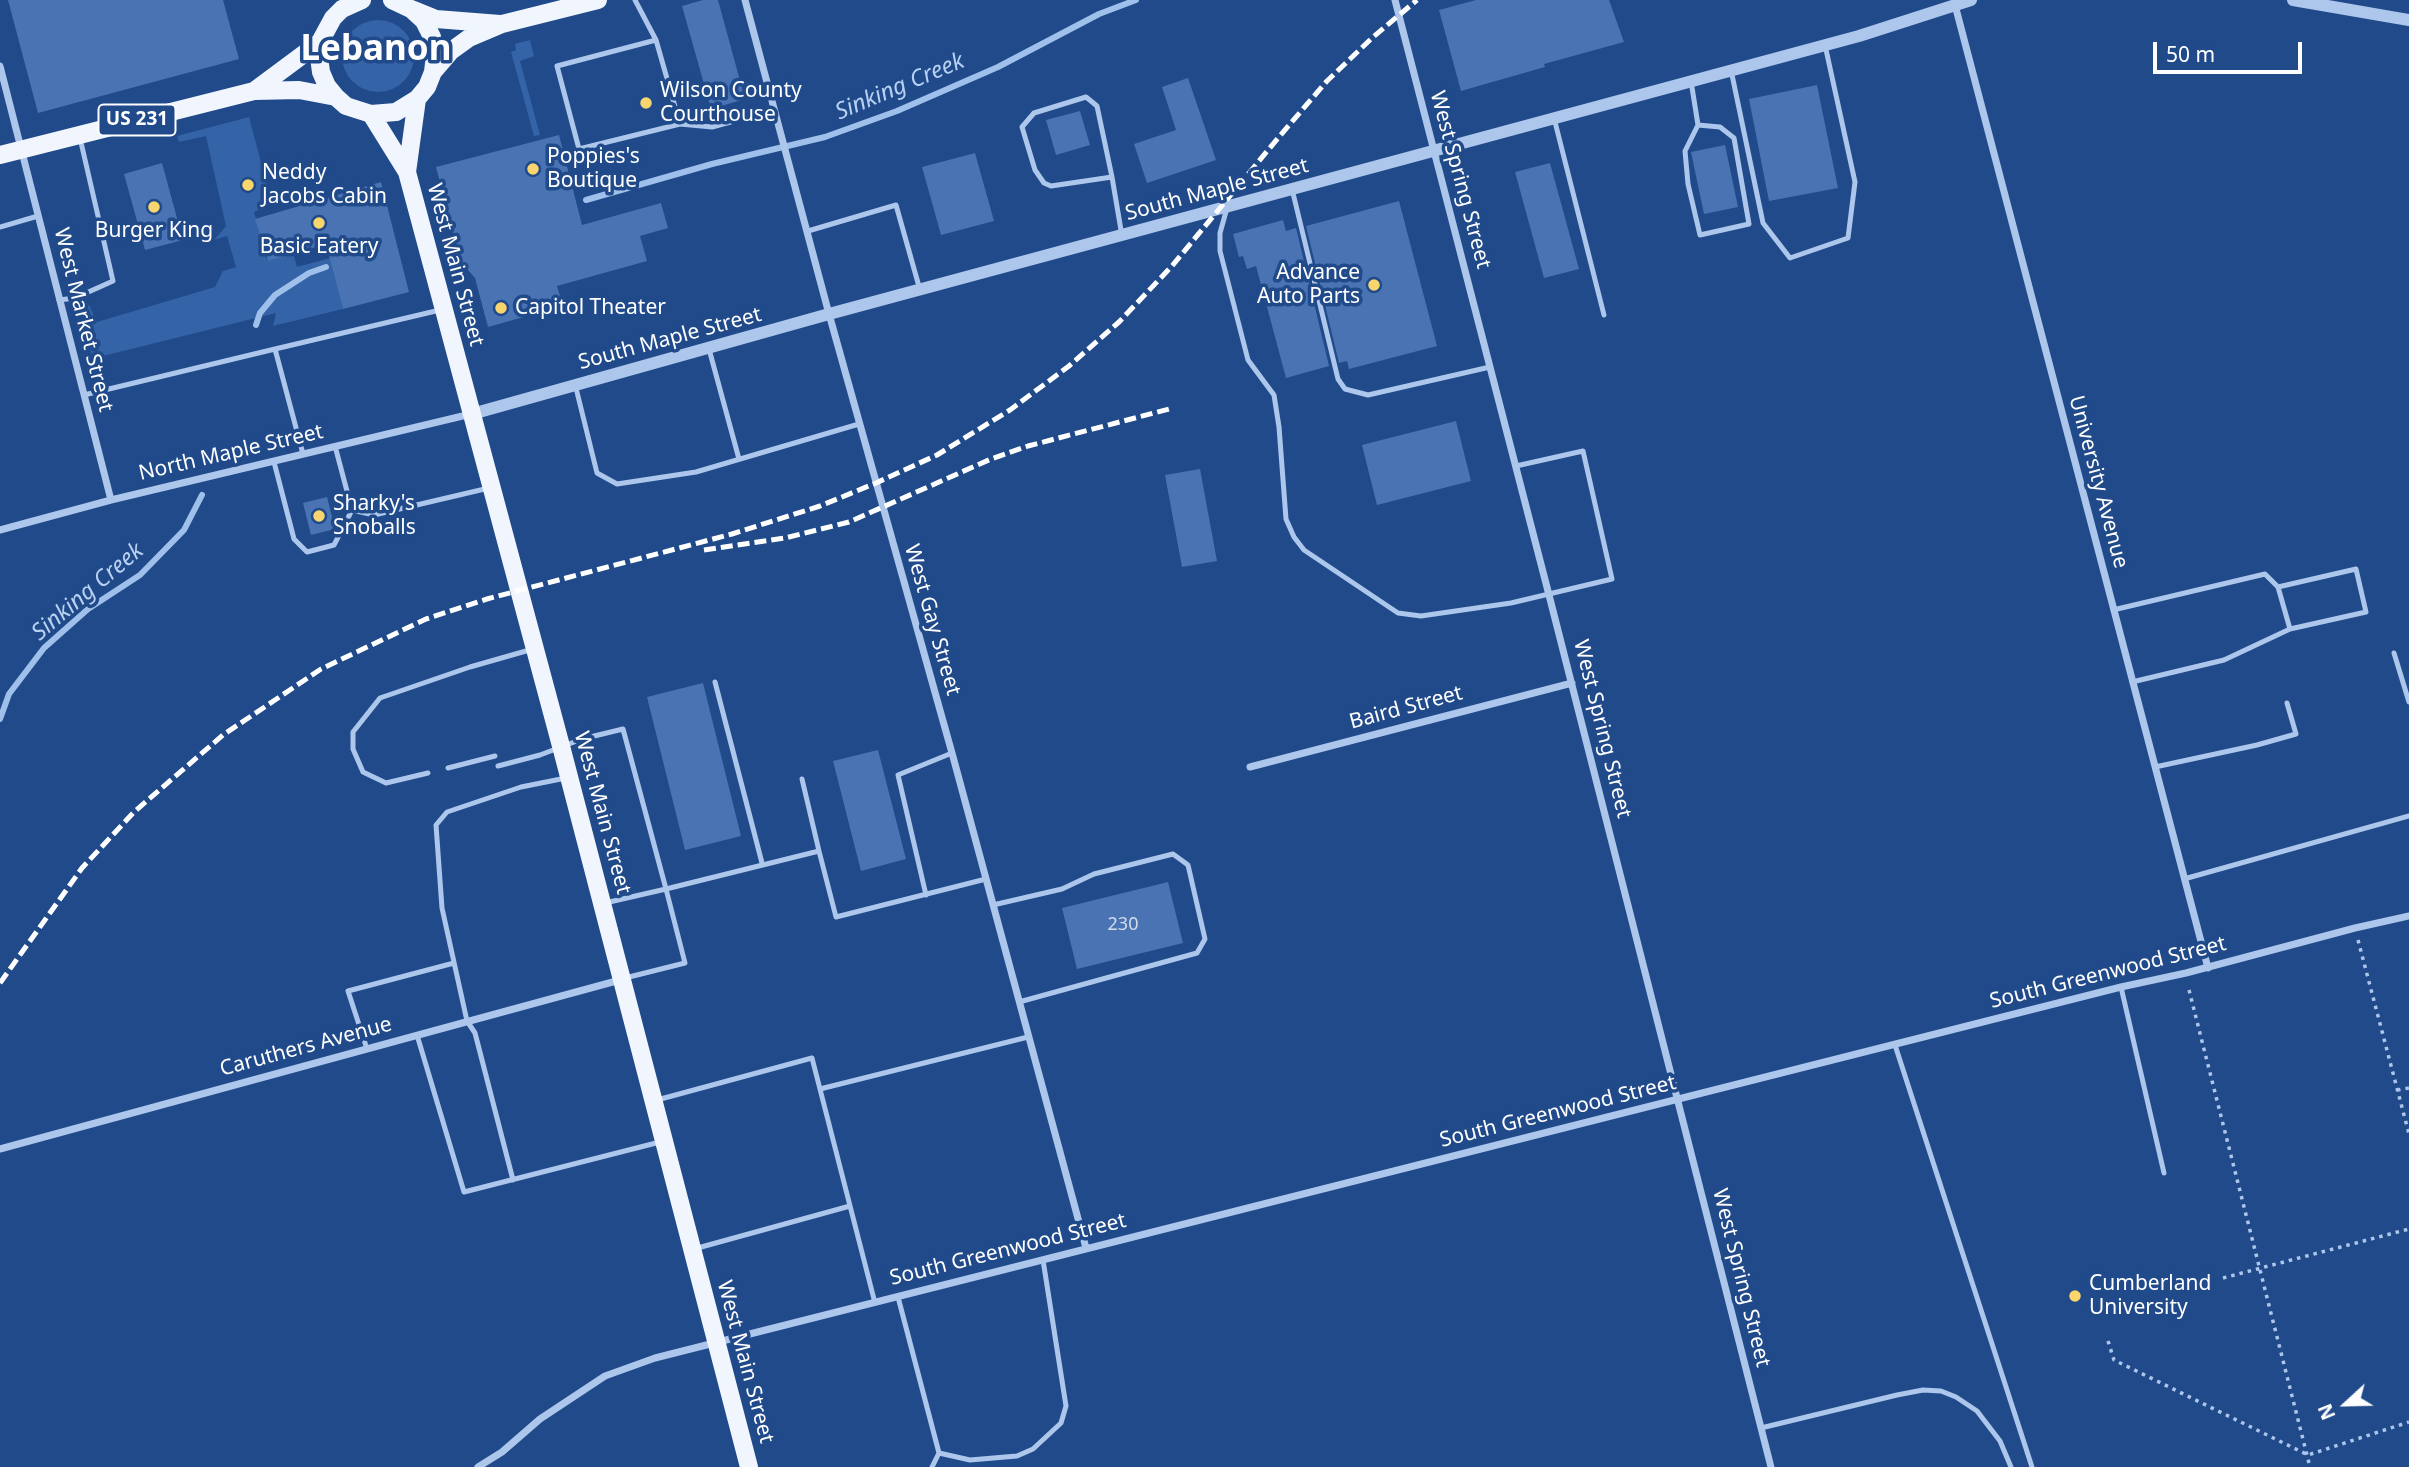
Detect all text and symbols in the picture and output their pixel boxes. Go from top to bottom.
scale bar [2157,28,2306,72]
district label: Lebanon [301,29,451,71]
text: 50 m [2166,40,2215,68]
water label: Sinking Creek [831,47,969,127]
place label: Wilson County Courthouse [660,78,802,128]
street label: West Spring Street [1424,89,1496,271]
marker: Wilson County Courthouse [638,95,654,111]
road number: US 231 [99,104,176,136]
place label: Poppies's Boutique [547,144,640,194]
street label: South Maple Street [1123,153,1311,227]
place label: Neddy Jacobs Cabin [262,160,387,210]
marker: Poppies's Boutique [525,161,541,177]
marker: Neddy Jacobs Cabin [240,177,256,193]
street label: West Main Street [421,181,489,349]
marker: Burger King [146,199,162,215]
marker: Basic Eatery [311,215,327,231]
place label: Burger King [95,218,213,244]
street label: West Market Street [48,226,118,414]
place label: Basic Eatery [260,234,378,260]
place label: Advance Auto Parts [1257,260,1360,310]
marker: Advance Auto Parts [1366,277,1382,293]
place label: Capitol Theater [515,295,666,321]
marker: Capitol Theater [493,300,509,316]
street label: South Maple Street [576,302,764,376]
street label: University Avenue [2063,393,2133,571]
street label: North Maple Street [136,420,326,486]
place label: Sharky's Snoballs [333,491,416,541]
marker: Sharky's Snoballs [311,508,327,524]
water label: Sinking Creek [27,537,149,647]
street label: West Gay Street [898,542,966,698]
street label: West Spring Street [1568,637,1636,821]
street label: Baird Street [1347,681,1465,735]
street label: West Main Street [568,729,636,897]
house number: 230 [1108,914,1138,936]
street label: South Greenwood Street [1987,931,2229,1015]
street label: Caruthers Avenue [217,1012,395,1082]
street label: South Greenwood Street [1437,1070,1679,1154]
street label: West Spring Street [1707,1186,1775,1370]
street label: South Greenwood Street [887,1208,1129,1292]
place label: Cumberland University [2089,1271,2211,1321]
street label: West Main Street [711,1278,779,1446]
marker: Cumberland University [2067,1288,2083,1304]
north arrow [2311,1369,2381,1439]
text: N [2312,1400,2341,1424]

